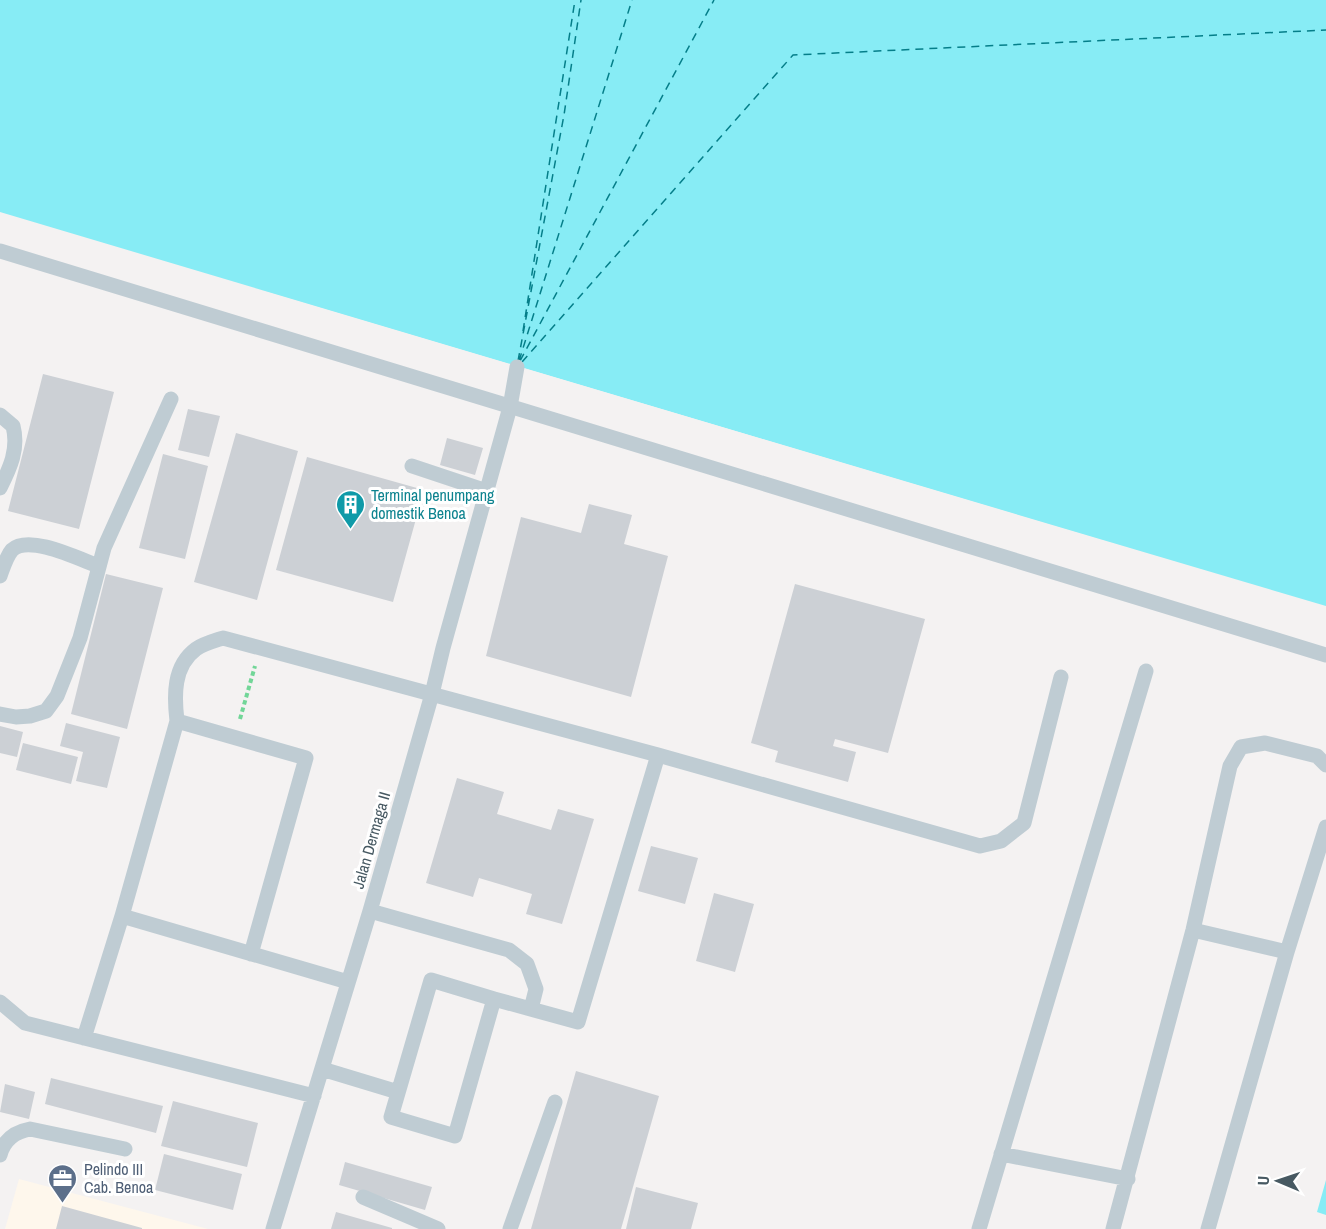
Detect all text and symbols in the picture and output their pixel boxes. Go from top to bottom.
place label: Terminal penumpang domestik Benoa [371,484,495,524]
building icon: Terminal penumpang domestik Benoa [334,488,366,530]
street label: Jalan Dermaga II [347,789,395,891]
north arrow [1248,1151,1308,1211]
place label: Pelindo III Cab. Benoa [84,1158,154,1198]
office icon: Pelindo III Cab. Benoa [47,1162,79,1204]
text: U [1252,1175,1274,1186]

